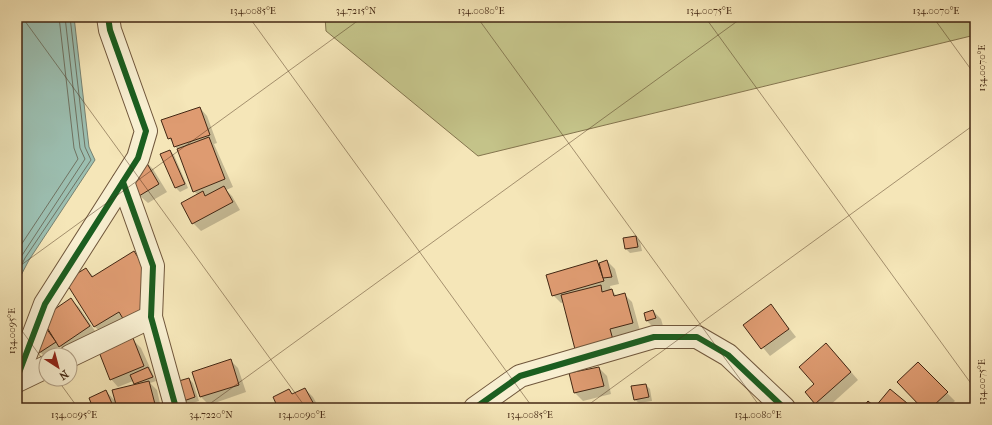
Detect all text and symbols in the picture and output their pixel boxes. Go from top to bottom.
text: 134.0085°E [230,5,276,17]
text: 34.7215°N [336,5,377,17]
text: 134.0080°E [457,5,505,17]
text: 134.0075°E [686,5,732,17]
text: 134.0070°E [913,5,959,17]
text: 134.0070°E [976,45,988,91]
text: 134.0095°E [6,308,18,354]
north arrow [38,347,78,387]
text: 134.0075°E [976,359,988,405]
text: N [56,367,71,383]
text: 134.0095°E [51,409,97,421]
text: 34.7220°N [189,409,233,421]
text: 134.0090°E [278,409,326,421]
text: 134.0085°E [507,409,553,421]
text: 134.0080°E [734,409,782,421]

